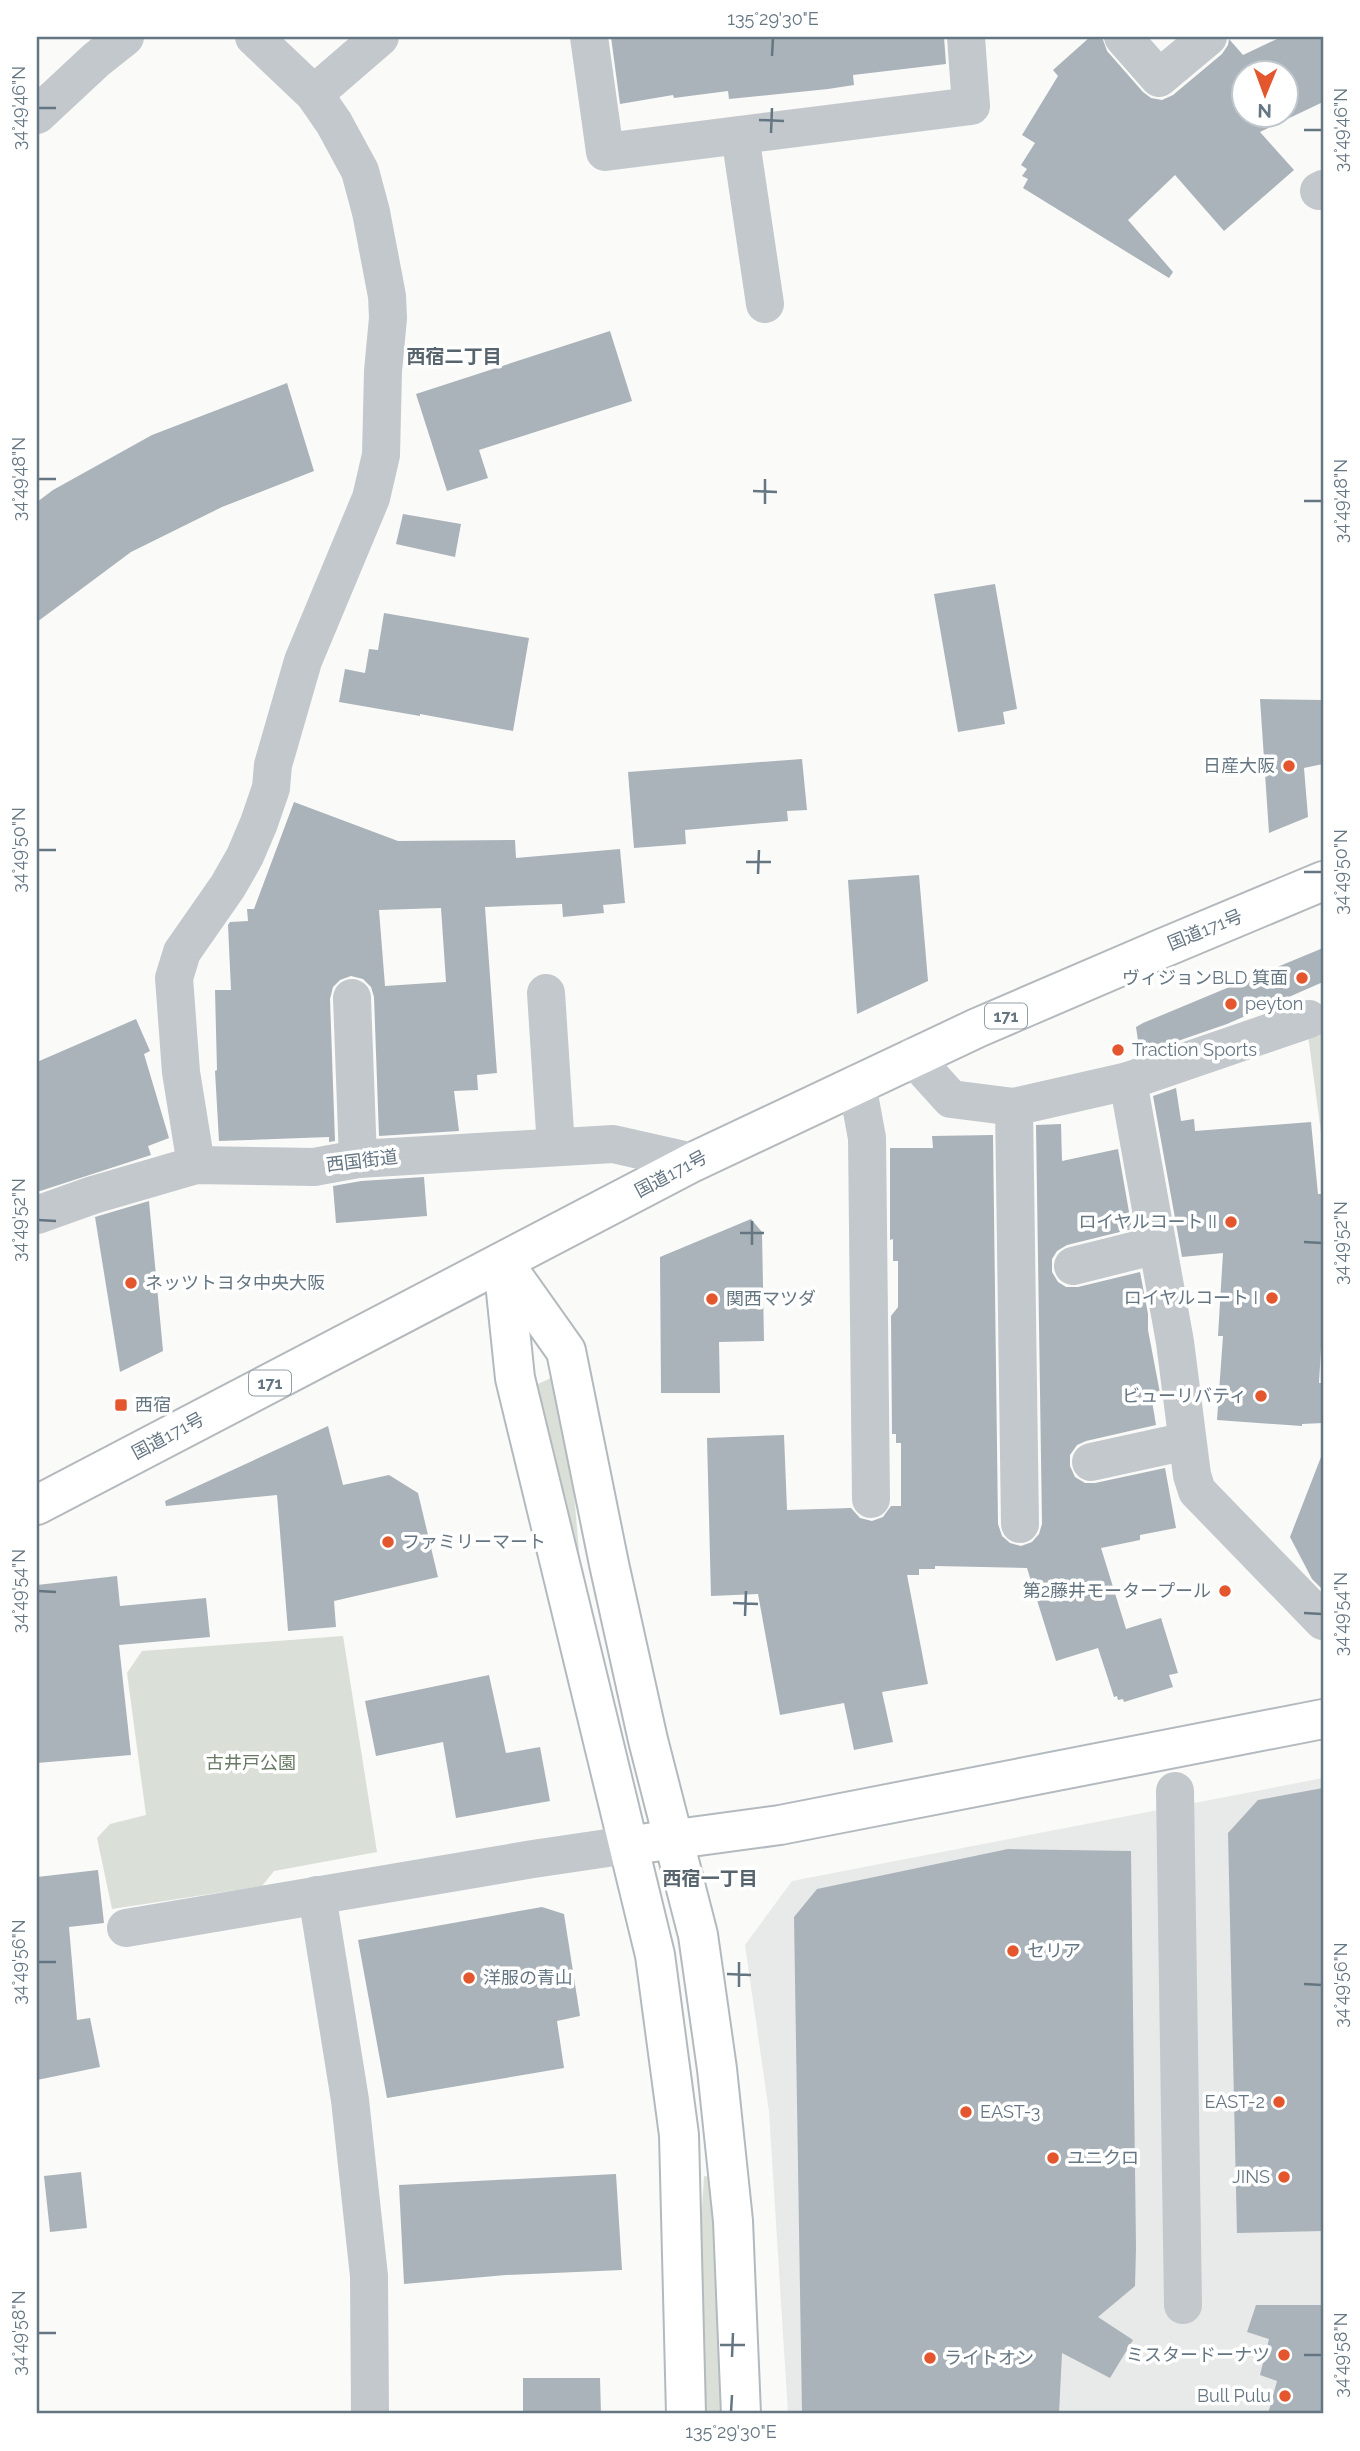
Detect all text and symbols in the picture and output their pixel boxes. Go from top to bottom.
text: 135°29'30"E [727,8,819,29]
north arrow [1230,60,1300,130]
text: 34°49'46"N [8,66,29,150]
text: 34°49'46"N [1330,88,1351,172]
text: N [1257,100,1272,122]
district label: 西宿二丁目 [406,345,502,367]
text: 34°49'48"N [8,437,29,521]
text: 34°49'48"N [1330,459,1351,543]
place label: 日産大阪 [1203,755,1275,776]
marker: 日産大阪 [1281,758,1297,774]
text: 34°49'50"N [8,807,29,893]
text: 34°49'50"N [1330,829,1351,915]
street label: 国道171号 [1164,905,1245,954]
place label: ヴィジョンBLD 箕面 [1122,967,1288,988]
marker: ヴィジョンBLD 箕面 [1294,970,1310,986]
place label: peyton [1245,993,1303,1014]
marker: peyton [1223,996,1239,1012]
road number: 171 [985,1004,1027,1028]
place label: Traction Sports [1132,1039,1257,1060]
marker: Traction Sports [1110,1042,1126,1058]
street label: 西国街道 [325,1146,399,1175]
street label: 国道171号 [631,1146,711,1201]
text: 34°49'52"N [8,1178,29,1262]
text: 34°49'52"N [1330,1201,1351,1285]
place label: ロイヤルコート II [1078,1211,1217,1232]
marker: ロイヤルコート II [1223,1214,1239,1230]
place label: ネッツトヨタ中央大阪 [145,1272,325,1293]
marker: ネッツトヨタ中央大阪 [123,1275,139,1291]
place label: ロイヤルコート I [1124,1287,1258,1308]
place label: 関西マツダ [726,1288,816,1309]
marker: ロイヤルコート I [1264,1290,1280,1306]
marker: 関西マツダ [704,1291,720,1307]
road number: 171 [249,1371,291,1396]
place label: ビューリバティ [1122,1385,1247,1406]
marker: ビューリバティ [1253,1388,1269,1404]
place label: 西宿 [135,1394,171,1415]
marker: 西宿 [113,1397,129,1413]
street label: 国道171号 [128,1408,208,1463]
place label: ファミリーマート [402,1531,546,1552]
marker: ファミリーマート [380,1534,396,1550]
text: 34°49'54"N [8,1549,29,1633]
text: 34°49'54"N [1330,1572,1351,1656]
place label: 第2藤井モータープール [1023,1580,1211,1601]
marker: 第2藤井モータープール [1217,1583,1233,1599]
park label: 古井戸公園 [206,1752,296,1773]
district label: 西宿一丁目 [662,1867,758,1889]
text: 34°49'56"N [8,1919,29,2005]
place label: セリア [1027,1940,1081,1961]
text: 34°49'56"N [1330,1942,1351,2028]
marker: セリア [1005,1943,1021,1959]
place label: 洋服の青山 [483,1967,573,1988]
marker: 洋服の青山 [461,1970,477,1986]
place label: EAST-2 [1204,2091,1265,2112]
marker: EAST-2 [1271,2094,1287,2110]
place label: EAST-3 [980,2101,1040,2122]
marker: EAST-3 [958,2104,974,2120]
place label: ユニクロ [1067,2147,1139,2168]
marker: ユニクロ [1045,2150,1061,2166]
place label: JINS [1232,2166,1270,2187]
marker: JINS [1276,2169,1292,2185]
text: 34°49'58"N [8,2290,29,2376]
text: 34°49'58"N [1330,2312,1351,2398]
place label: ミスタードーナツ [1126,2344,1270,2365]
place label: ライトオン [944,2347,1034,2368]
marker: ミスタードーナツ [1276,2347,1292,2363]
marker: ライトオン [922,2350,938,2366]
place label: Bull Pulu [1197,2385,1271,2406]
marker: Bull Pulu [1277,2388,1293,2404]
text: 135°29'30"E [685,2421,777,2442]

